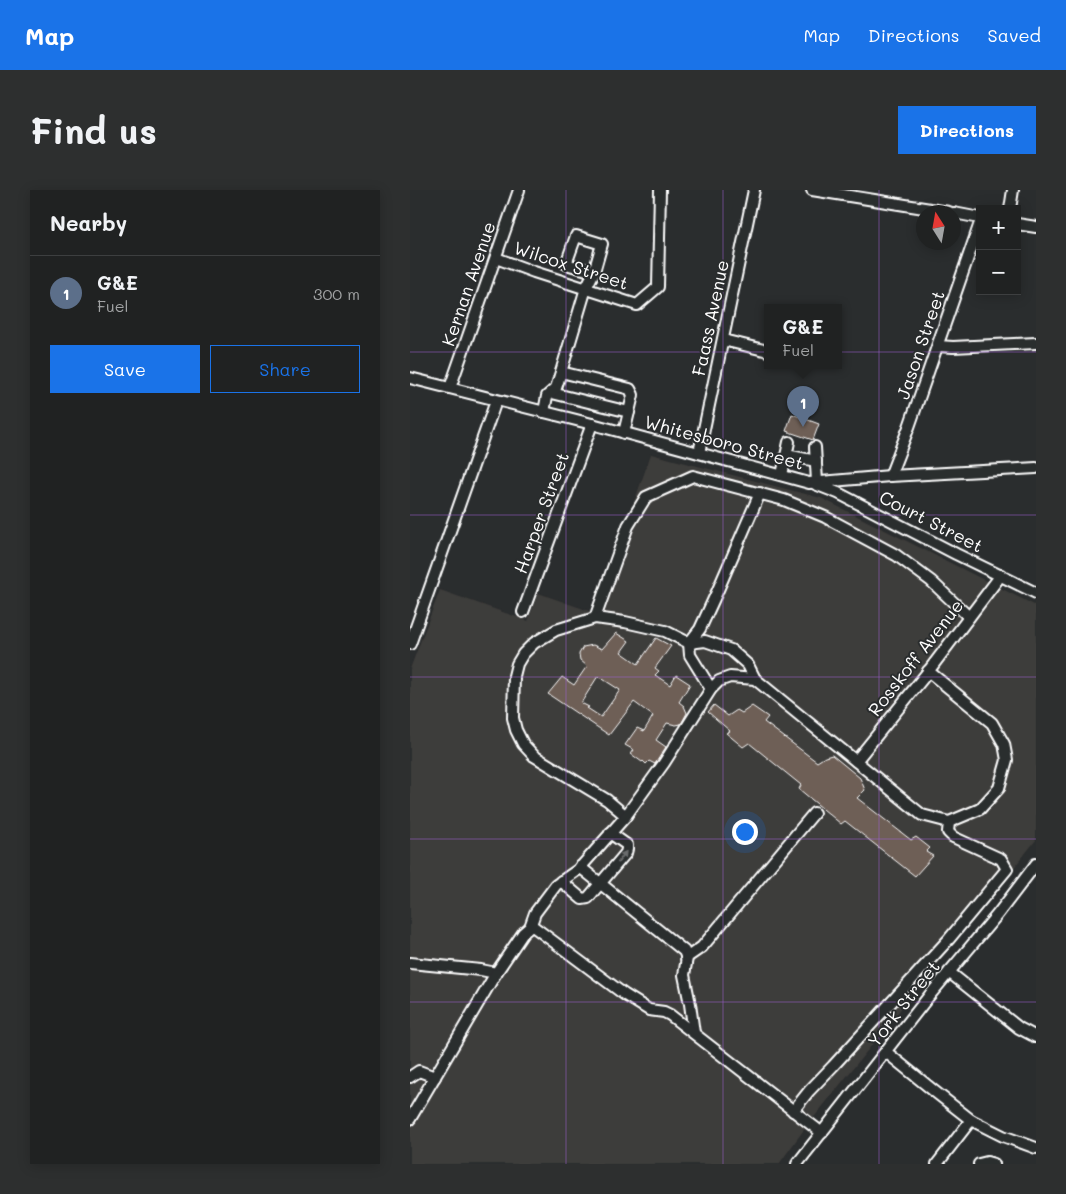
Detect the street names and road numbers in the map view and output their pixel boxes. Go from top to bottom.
street label: Kernan Avenue [435,218,501,349]
street label: Wilcox Street [511,235,632,295]
street label: Faass Avenue [686,258,734,378]
street label: Jason Street [890,287,950,402]
street label: Whitesboro Street [642,409,807,475]
street label: Harper Street [508,449,574,577]
street label: Court Street [875,485,987,558]
street label: Rosskoff Avenue [862,594,968,721]
street label: York Street [862,955,945,1052]

